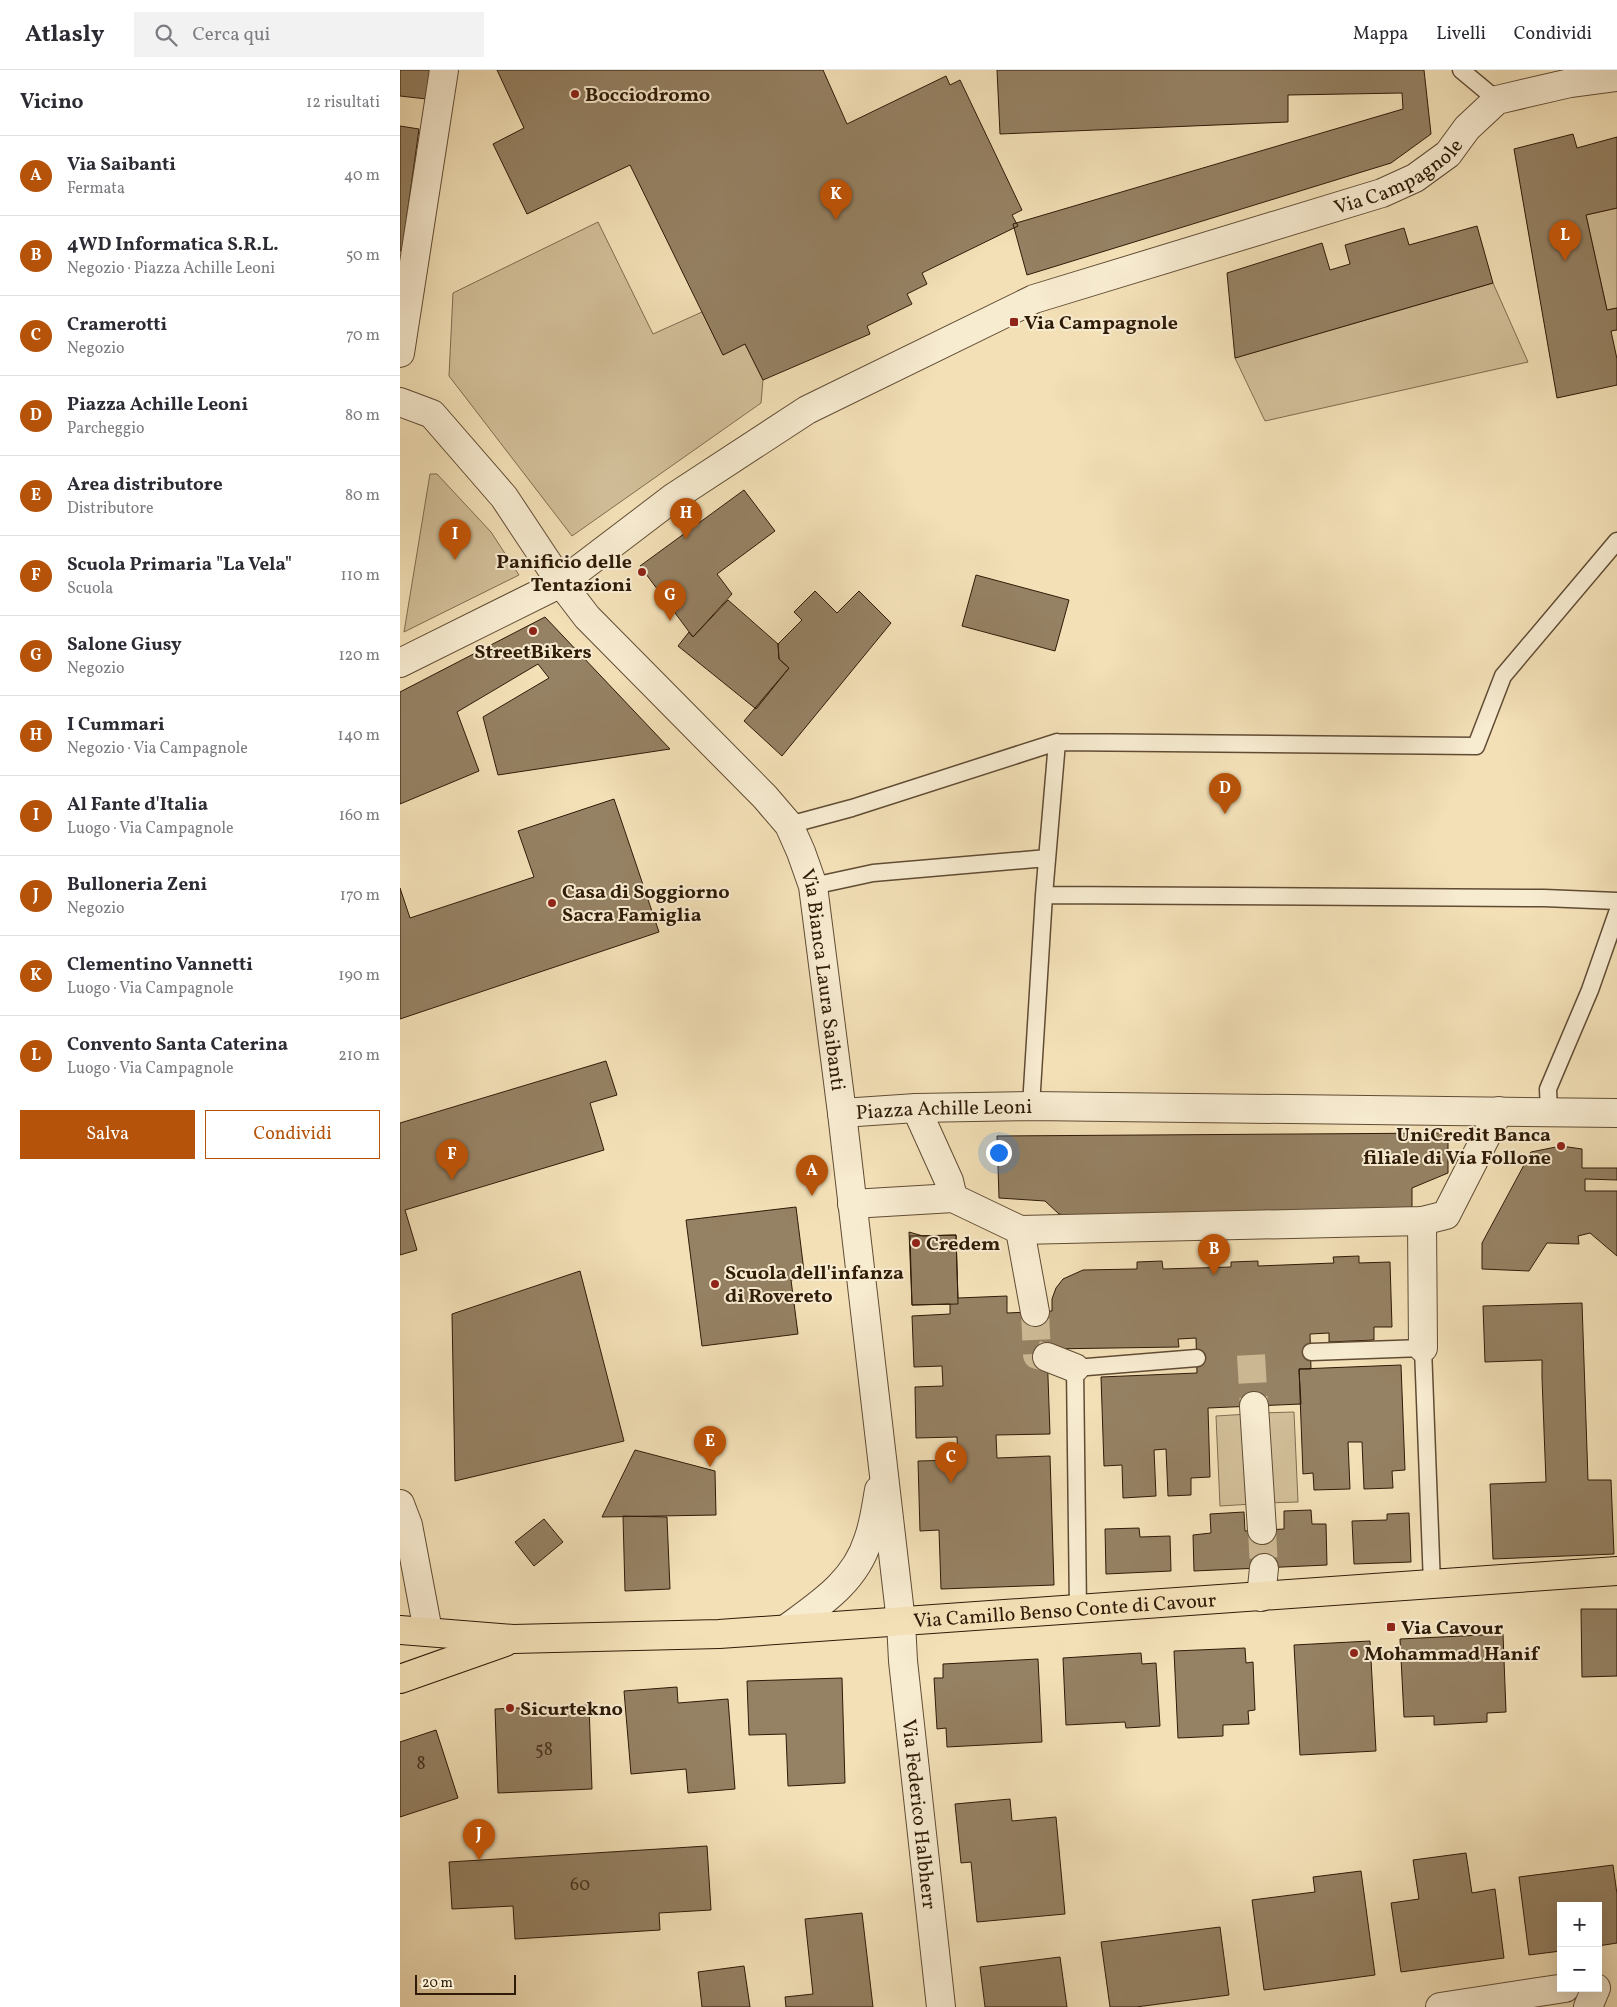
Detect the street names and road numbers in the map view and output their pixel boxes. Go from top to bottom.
street label: Via Campagnole [1331,134,1471,223]
street label: Via Bianca Laura Saibanti [792,865,851,1093]
street label: Piazza Achille Leoni [855,1094,1032,1128]
street label: Via Camillo Benso Conte di Cavour [912,1587,1217,1636]
street label: Via Federico Halbherr [893,1718,942,1911]

